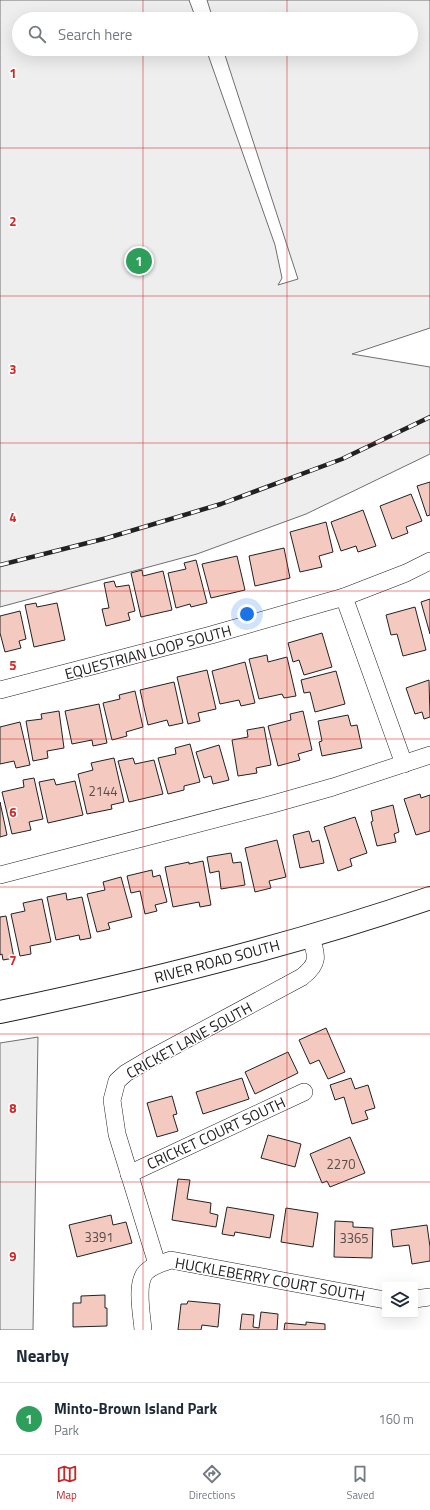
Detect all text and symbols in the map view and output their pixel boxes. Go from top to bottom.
search box [12,12,418,56]
icon: search [26,23,48,45]
text: Search here [58,23,132,46]
text: 1 [9,63,17,83]
text: 2 [9,211,17,231]
pin: 1 [126,246,152,276]
text: 3 [9,359,17,379]
text: 4 [9,507,17,527]
your location [237,604,257,624]
street label: EQUESTRIAN LOOP SOUTH [62,619,234,685]
text: 5 [9,655,17,675]
house number: 2144 [88,781,118,801]
text: 6 [9,802,17,822]
street label: RIVER ROAD SOUTH [152,933,282,989]
text: 7 [9,950,17,970]
street label: CRICKET LANE SOUTH [122,996,256,1084]
street label: CRICKET COURT SOUTH [143,1091,289,1175]
text: 8 [9,1098,17,1118]
house number: 2270 [326,1154,356,1174]
house number: 3391 [84,1227,114,1247]
house number: 3365 [339,1228,369,1248]
text: 9 [9,1246,17,1266]
street label: HUCKLEBERRY COURT SOUTH [173,1251,367,1307]
map controls [382,1282,418,1318]
button: layers [382,1282,418,1318]
text: Nearby [16,1343,69,1369]
text: Minto-Brown Island Park [54,1397,217,1420]
text: 1 [25,1409,33,1429]
text: 160 m [378,1409,414,1429]
text: Park [54,1420,79,1440]
tab: Map [56,1463,78,1503]
tab: Directions [189,1463,235,1503]
tab: Saved [346,1463,374,1503]

